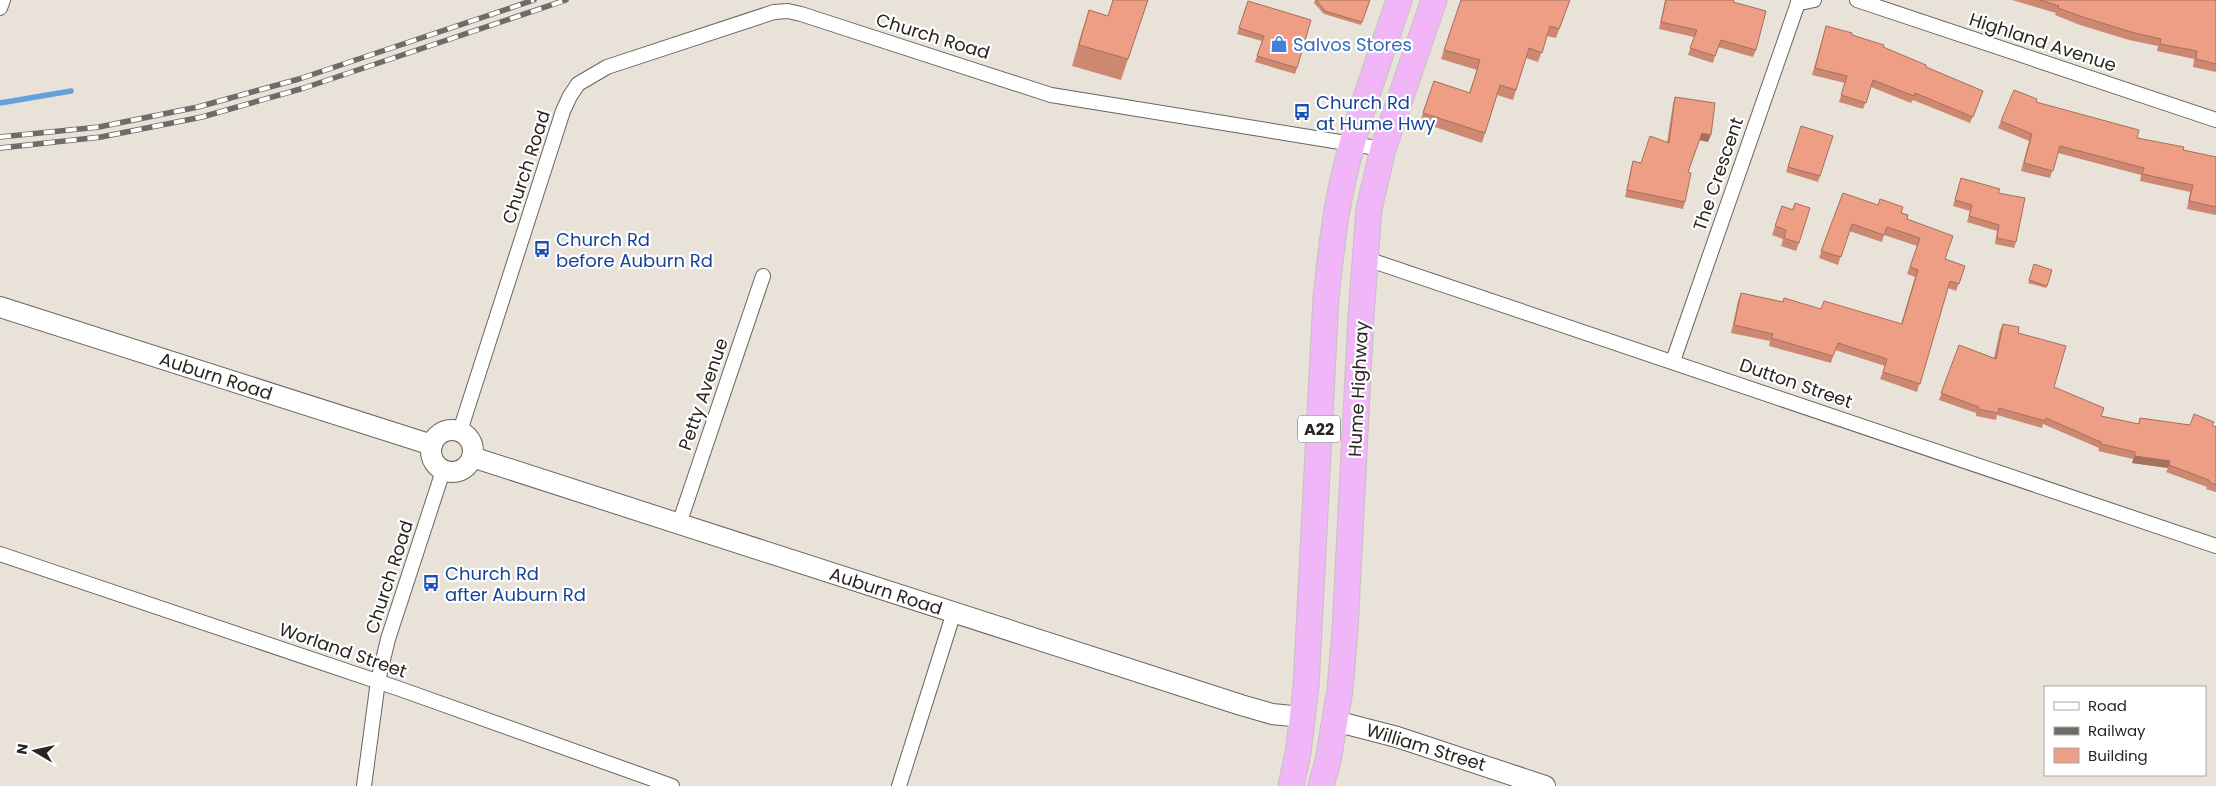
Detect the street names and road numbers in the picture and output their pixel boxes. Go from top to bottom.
street label: Highland Avenue [1966,6,2120,78]
street label: Church Road [873,7,993,65]
street label: Church Road [496,107,556,227]
street label: The Crescent [1687,114,1749,234]
street label: Hume Highway [1342,320,1374,458]
street label: Petty Avenue [672,335,734,453]
street label: Auburn Road [156,346,276,406]
street label: Dutton Street [1736,352,1856,414]
road number: A22 [1298,416,1340,442]
street label: Church Road [359,517,419,637]
street label: Auburn Road [826,561,946,621]
street label: Worland Street [276,616,410,684]
street label: William Street [1363,717,1489,777]

